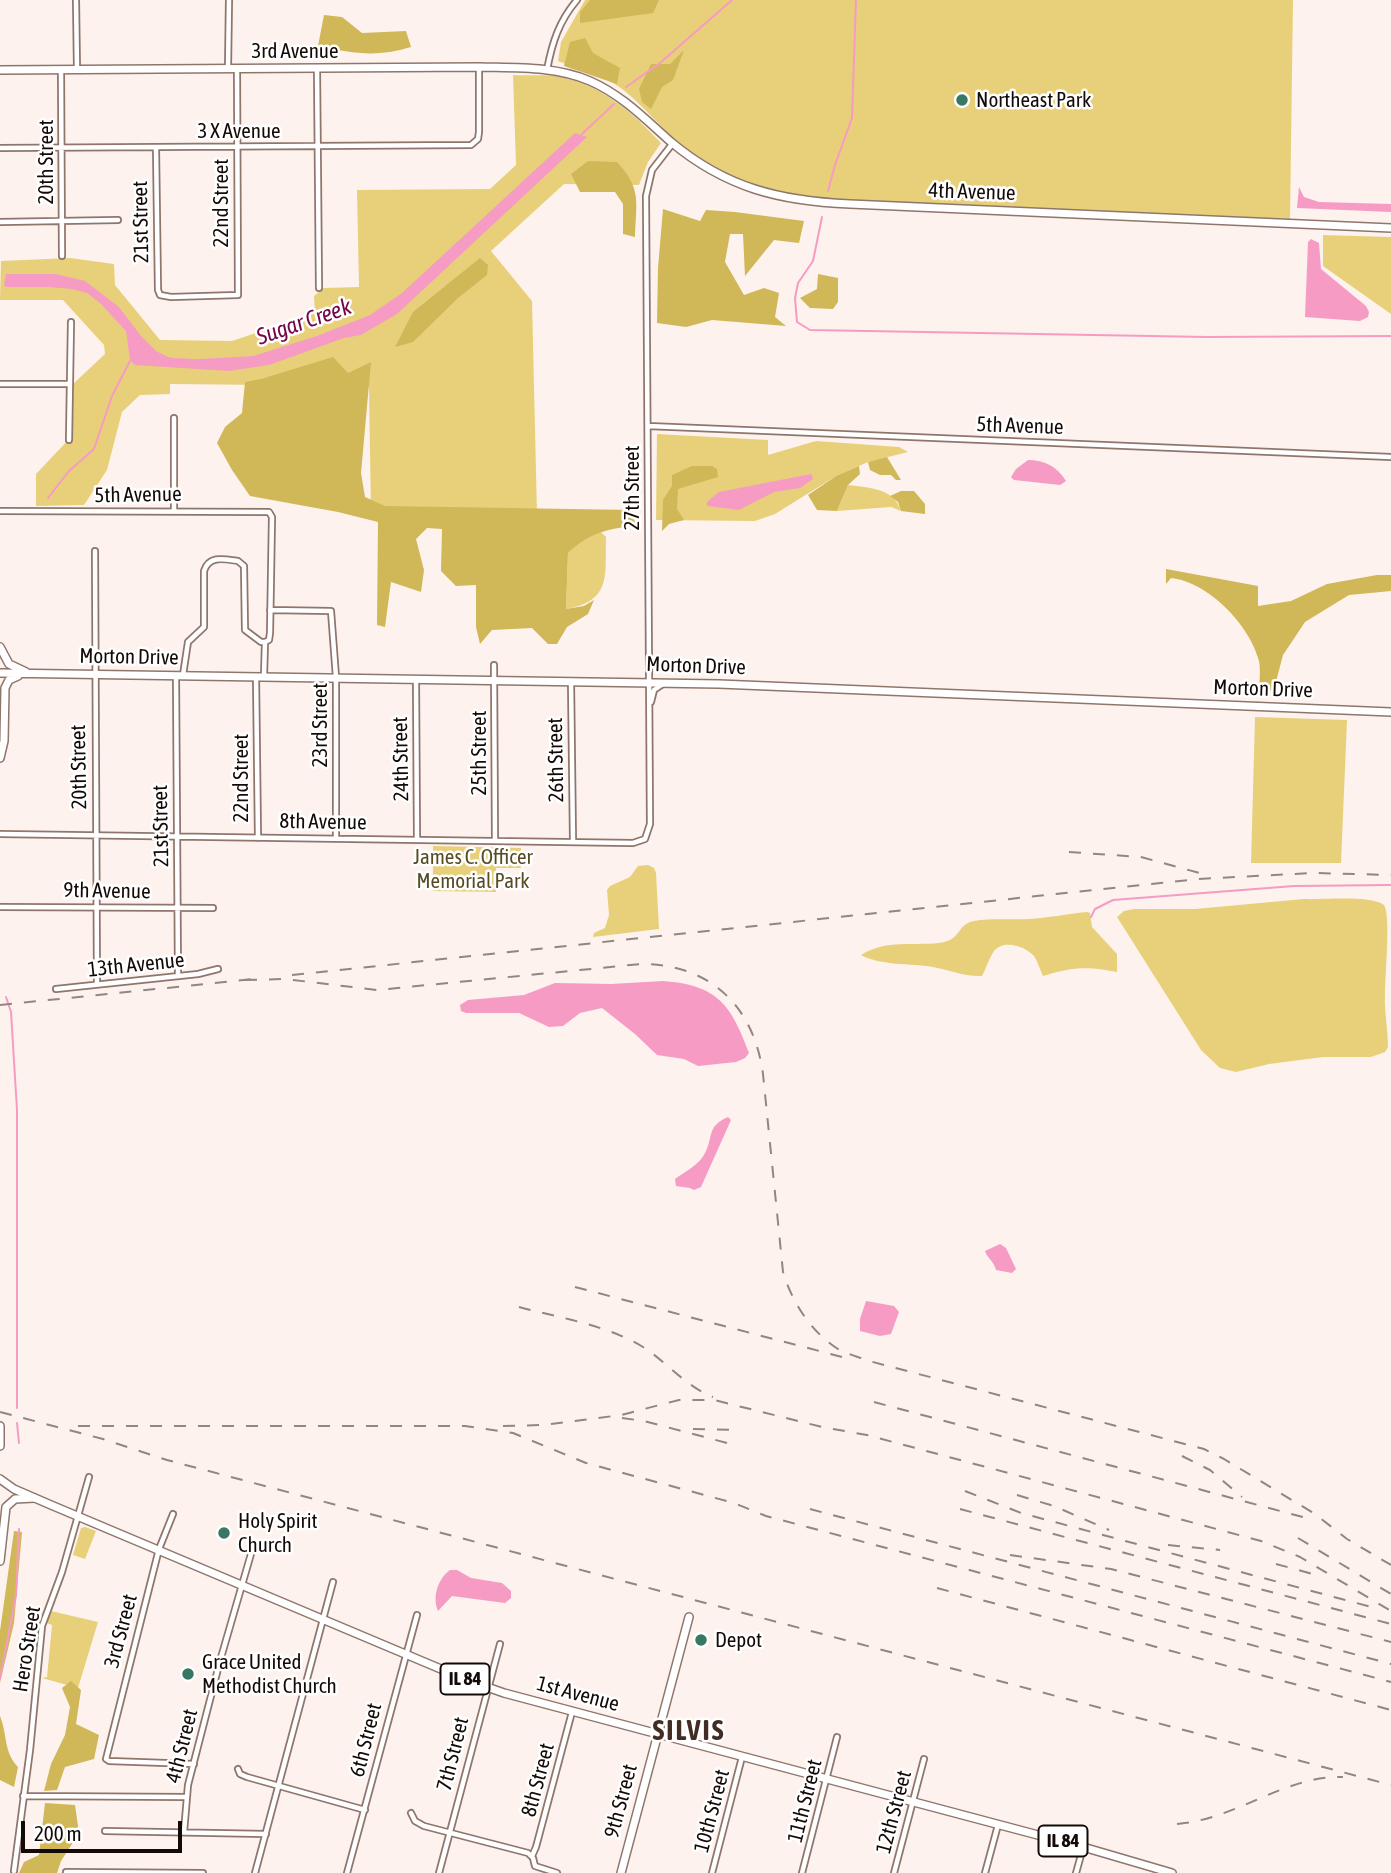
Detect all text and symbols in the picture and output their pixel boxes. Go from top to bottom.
street label: 3rd Avenue [251,38,339,64]
place label: Northeast Park [976,87,1091,113]
marker: Northeast Park [954,92,970,108]
street label: 3 X Avenue [197,118,281,144]
street label: 20th Street [33,120,59,204]
street label: 22nd Street [208,159,234,247]
street label: 4th Avenue [928,178,1016,206]
street label: 21st Street [128,181,154,263]
water label: Sugar Creek [253,293,355,351]
street label: 5th Avenue [976,412,1064,440]
street label: 27th Street [619,446,645,530]
street label: 5th Avenue [94,482,182,508]
street label: Morton Drive [79,644,179,670]
street label: Morton Drive [646,652,746,680]
street label: Morton Drive [1213,675,1313,703]
street label: 23rd Street [307,683,333,767]
street label: 25th Street [466,711,492,795]
street label: 24th Street [388,716,414,802]
street label: 26th Street [543,717,569,803]
street label: 20th Street [66,724,92,810]
street label: 22nd Street [228,734,254,822]
street label: 21st Street [148,785,174,867]
street label: 8th Avenue [279,809,367,835]
park label: James C. Officer Memorial Park [413,844,533,894]
street label: 9th Avenue [63,878,151,904]
street label: 13th Avenue [86,947,186,983]
place label: Holy Spirit Church [238,1508,318,1558]
marker: Holy Spirit Church [216,1525,232,1541]
street label: 3rd Street [99,1592,143,1670]
street label: Hero Street [8,1604,46,1694]
place label: Depot [715,1627,762,1653]
marker: Depot [693,1632,709,1648]
place label: Grace United Methodist Church [202,1649,337,1699]
road number: IL 84 [440,1664,490,1694]
marker: Grace United Methodist Church [180,1666,196,1682]
street label: 1st Avenue [534,1671,622,1717]
street label: 6th Street [345,1701,387,1779]
street label: 4th Street [161,1707,203,1785]
district label: SILVIS [653,1714,725,1748]
street label: 7th Street [432,1715,474,1793]
street label: 8th Street [516,1740,560,1820]
street label: 11th Street [783,1757,827,1845]
street label: 9th Street [599,1761,643,1841]
street label: 10th Street [689,1767,735,1855]
street label: 12th Street [871,1768,917,1856]
scale bar [24,1806,186,1850]
text: 200 m [34,1821,82,1845]
road number: IL 84 [1038,1826,1088,1856]

